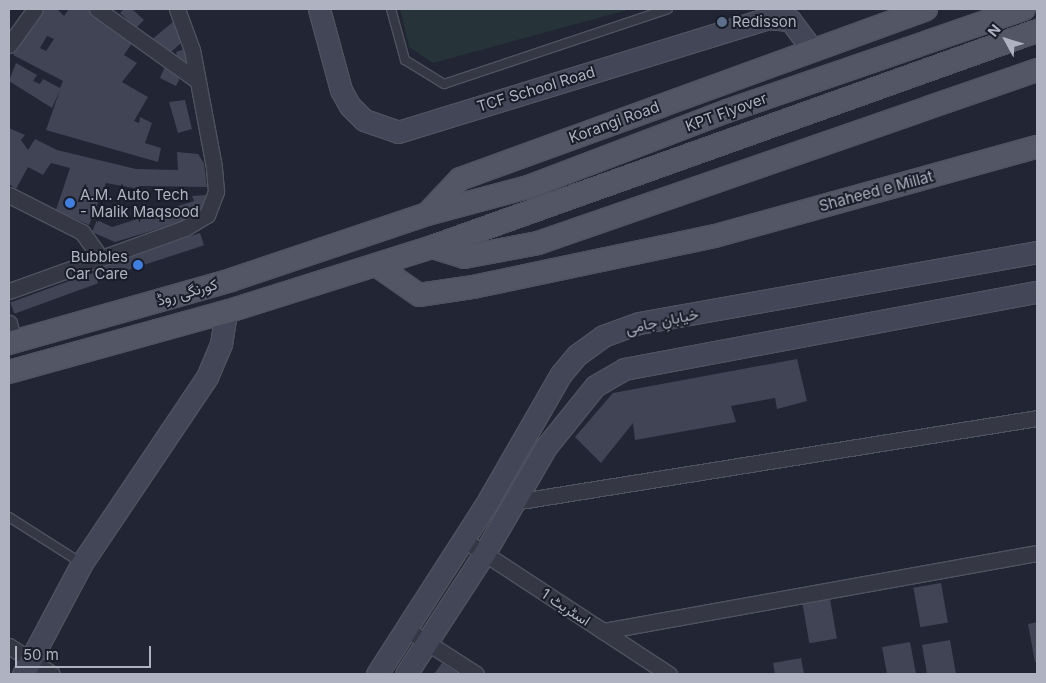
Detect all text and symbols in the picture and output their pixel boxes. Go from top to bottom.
place label: Redisson [732,13,797,31]
north arrow [981,15,1031,65]
marker: Redisson [716,16,728,28]
text: N [984,21,1004,40]
street label: TCF School Road [475,63,597,115]
street label: KPT Flyover [683,89,769,135]
street label: Korangi Road [566,97,662,147]
street label: Shaheed e Millat [817,167,935,215]
place label: A.M. Auto Tech - Malik Maqsood [80,185,199,220]
marker: A.M. Auto Tech - Malik Maqsood [64,197,76,209]
place label: Bubbles Car Care [65,247,128,282]
marker: Bubbles Car Care [132,259,144,271]
street label: کورنگی روڈ [155,275,219,309]
street label: خیابانِ جامی [624,304,700,338]
street label: اسٹریٹ 1 [538,584,594,630]
scale bar [18,636,154,668]
text: 50 m [23,645,59,664]

